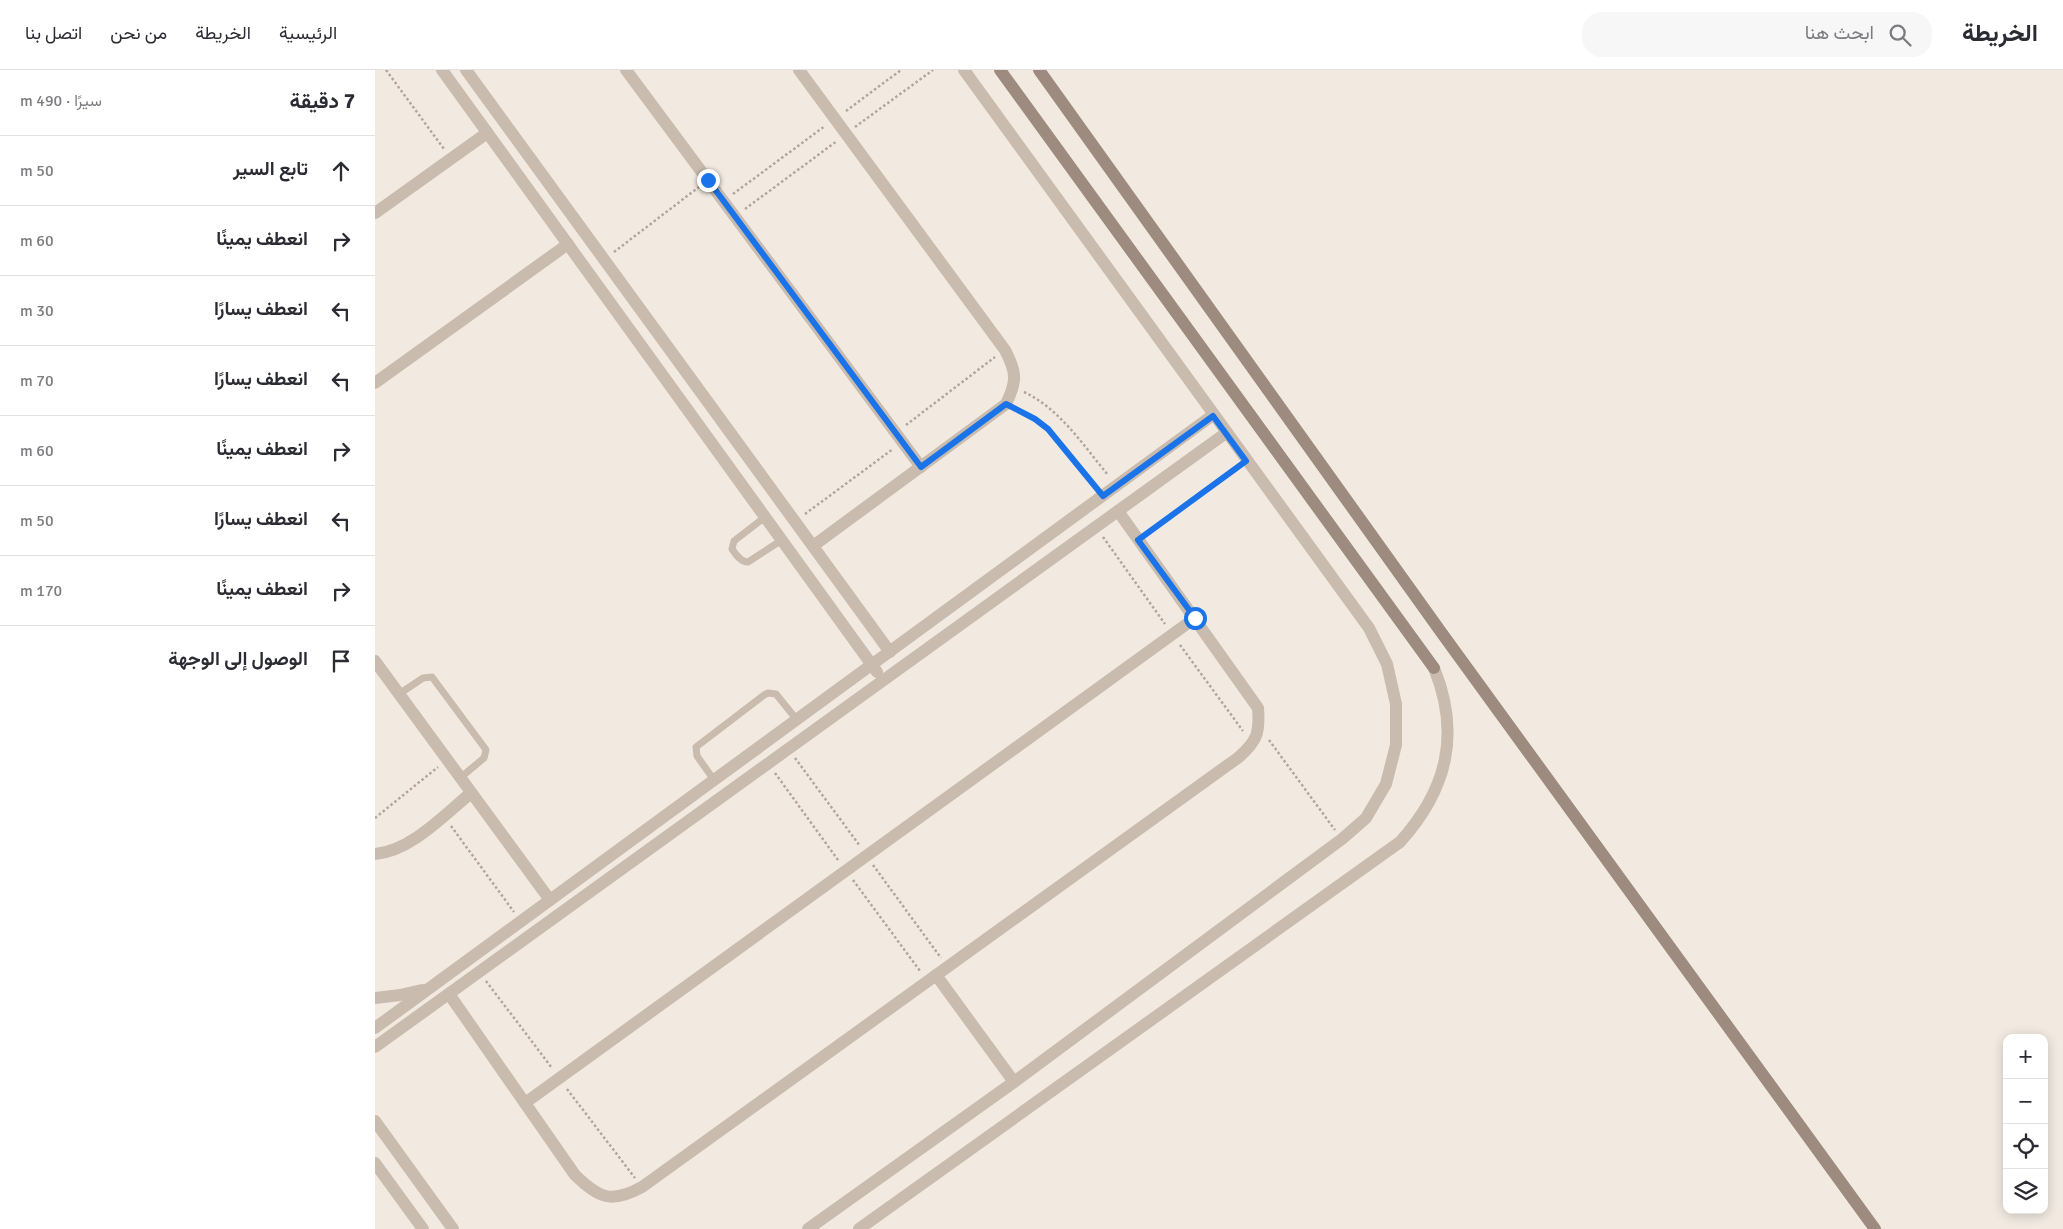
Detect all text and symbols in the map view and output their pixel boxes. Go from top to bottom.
search box [1582,12,1932,57]
text: الخريطة [1962,18,2038,48]
text: ابحث هنا [1805,21,1874,45]
icon: search [1886,21,1914,49]
text: اتصل بنا [25,22,82,44]
text: من نحن [110,22,167,44]
text: الخريطة [195,22,251,44]
text: الرئيسية [279,22,337,44]
text: 7 دقيقة [290,88,355,114]
text: سيرًا · 490 m [20,91,102,111]
text: تابع السير [233,157,308,181]
icon: ahead [327,157,355,185]
text: 50 m [20,161,54,181]
route end [697,169,720,192]
text: انعطف يمينًا [216,227,308,251]
icon: right [327,227,355,255]
text: 60 m [20,231,54,251]
text: انعطف يسارًا [214,297,308,321]
icon: left [327,297,355,325]
text: 30 m [20,301,54,321]
text: انعطف يسارًا [214,367,308,391]
icon: left [327,367,355,395]
text: 70 m [20,371,54,391]
text: انعطف يمينًا [216,437,308,461]
icon: right [327,437,355,465]
text: 60 m [20,441,54,461]
text: انعطف يسارًا [214,507,308,531]
icon: left [327,507,355,535]
text: 50 m [20,511,54,531]
text: انعطف يمينًا [216,577,308,601]
icon: right [327,577,355,605]
text: 170 m [20,581,62,601]
route start [1184,607,1207,630]
text: الوصول إلى الوجهة [168,647,308,671]
icon: arrive [327,647,355,675]
map controls [2003,1034,2048,1214]
button: + [2003,1034,2048,1079]
button: − [2003,1079,2048,1124]
button: locate [2003,1124,2048,1169]
button: layers [2003,1169,2048,1214]

